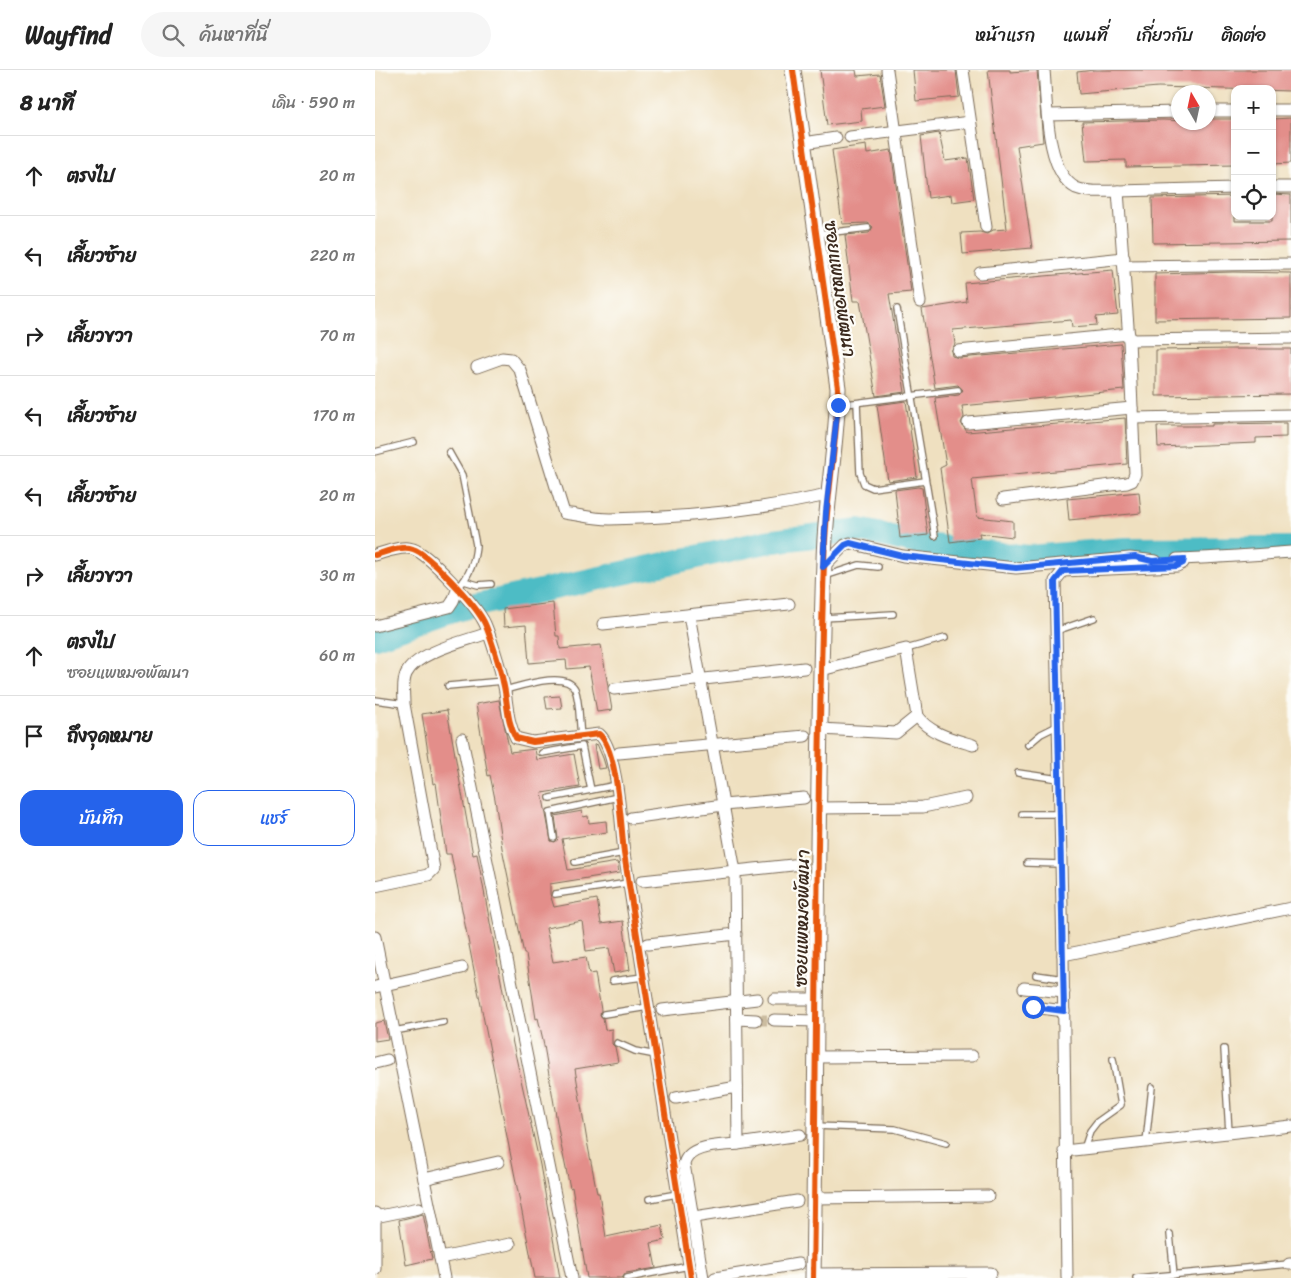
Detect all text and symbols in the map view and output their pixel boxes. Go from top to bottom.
search box [141,12,491,57]
text: Wayfind [25,14,111,56]
text: ค้นหาที่นี่ [199,18,268,51]
text: หน้าแรก [975,19,1035,51]
text: แผนที่ [1063,19,1108,51]
text: เกี่ยวกับ [1136,19,1193,51]
text: ติดต่อ [1221,19,1266,51]
icon: search [159,21,187,49]
text: 8 นาที [20,84,75,122]
north arrow [1171,85,1216,130]
map controls [1231,85,1276,220]
button: + [1231,85,1276,130]
text: เดิน · 590 m [271,88,355,117]
button: − [1231,130,1276,175]
text: ตรงไป [67,159,115,192]
text: 20 m [319,161,355,190]
icon: ahead [20,162,48,190]
button: locate [1231,175,1276,220]
street label: ซอยแพหมอพัฒนา [815,219,865,359]
text: เลี้ยวซ้าย [67,239,136,272]
text: 220 m [310,241,355,270]
icon: left [20,242,48,270]
text: เลี้ยวขวา [67,319,133,352]
text: 70 m [319,321,355,350]
icon: right [20,322,48,350]
route end [827,394,850,417]
text: เลี้ยวซ้าย [67,399,136,432]
text: 170 m [312,401,355,430]
icon: left [20,402,48,430]
text: เลี้ยวซ้าย [67,479,136,512]
text: 20 m [319,481,355,510]
icon: left [20,482,48,510]
text: เลี้ยวขวา [67,559,133,592]
text: 30 m [320,561,355,590]
icon: right [20,562,48,590]
text: ตรงไป [67,625,115,658]
text: 60 m [319,641,355,670]
icon: ahead [20,642,48,670]
text: ซอยแพหมอพัฒนา [67,658,189,687]
text: ถึงจุดหมาย [67,719,153,752]
icon: arrive [20,722,48,750]
button: บันทึก [20,790,183,846]
button: แชร์ [193,790,355,846]
street label: ซอยแพหมอพัฒนา [785,849,819,987]
route start [1022,996,1045,1019]

